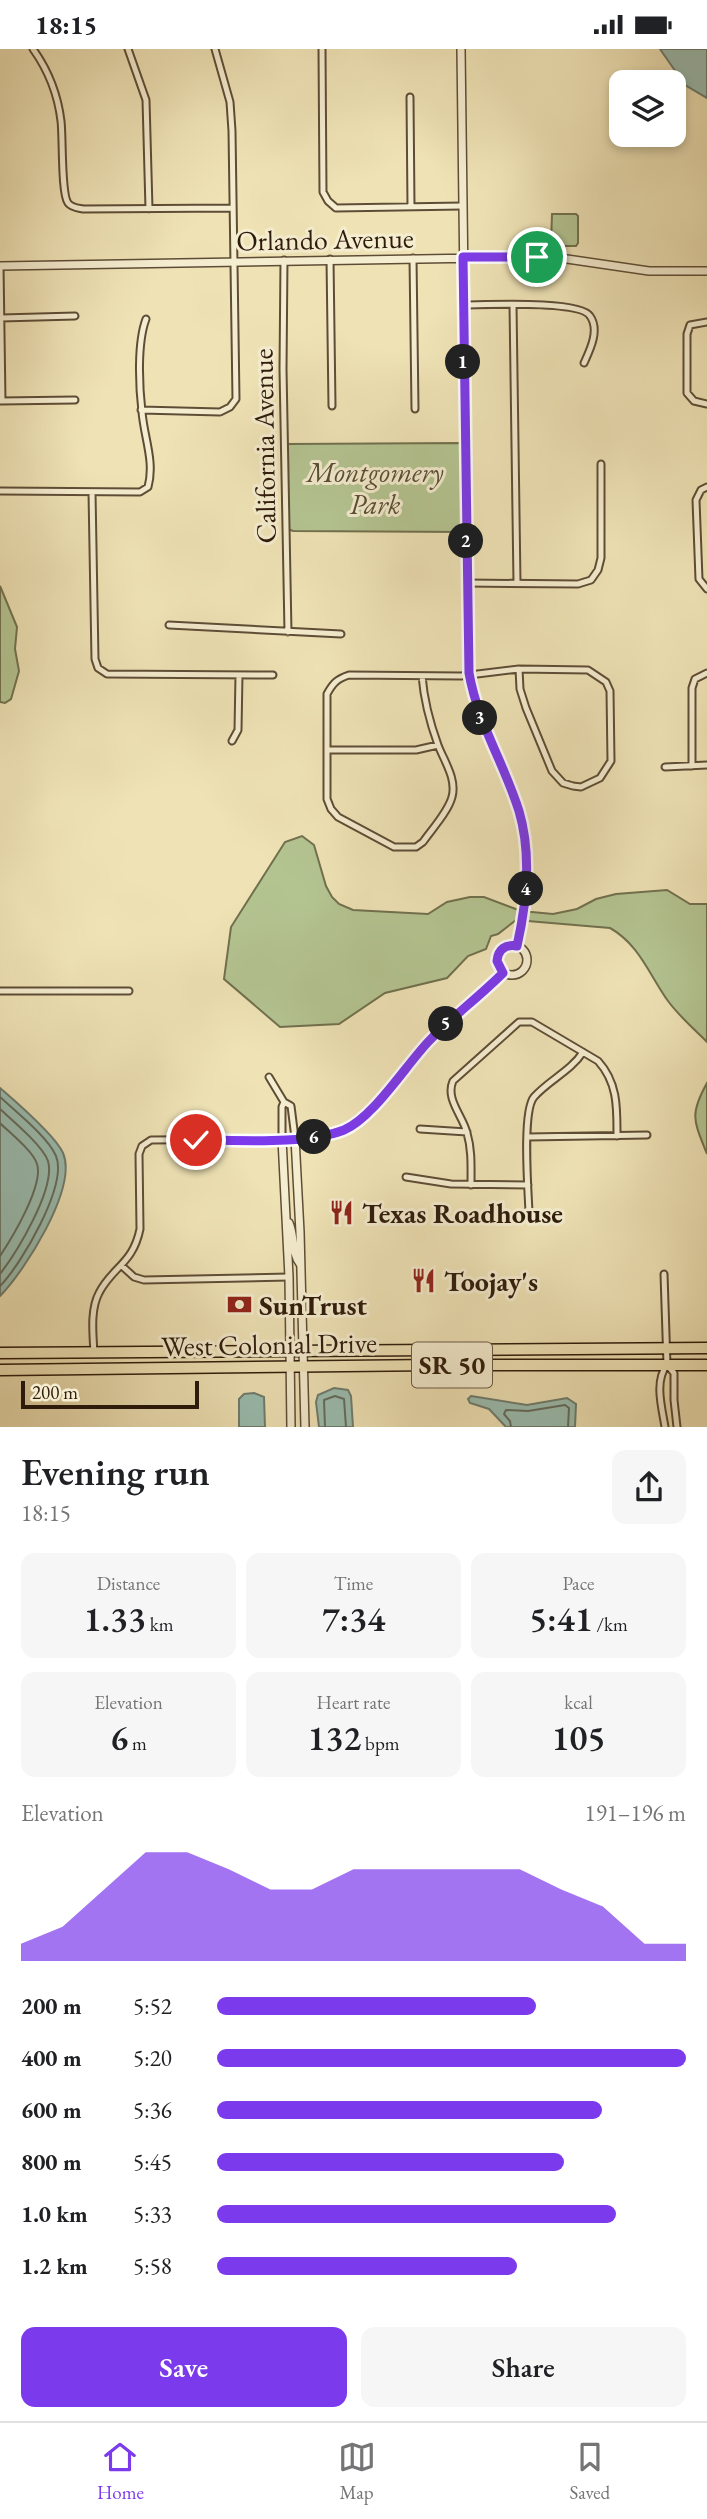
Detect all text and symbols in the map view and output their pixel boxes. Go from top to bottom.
text: 18:15 [35,8,97,42]
map controls [609,70,686,147]
button: layers [609,70,686,147]
street label: Orlando Avenue [236,219,414,259]
pin [507,227,567,287]
icon: arrive [518,238,556,276]
pin: 1 [446,345,480,379]
street label: California Avenue [244,348,284,544]
text: 1 [457,349,468,374]
park label: Montgomery Park [304,454,444,522]
pin: 2 [448,524,484,559]
text: 2 [460,528,471,553]
pin: 3 [462,701,498,735]
text: 3 [474,705,485,730]
pin: 4 [508,871,544,907]
text: 4 [520,876,531,901]
pin: 5 [428,1007,464,1041]
text: 5 [440,1011,451,1036]
pin [166,1110,226,1170]
pin: 6 [296,1119,332,1155]
icon: check [177,1121,215,1159]
text: 6 [308,1124,319,1149]
place label: Texas Roadhouse [362,1195,563,1231]
restaurant icon: Texas Roadhouse [328,1199,356,1227]
place label: Toojay's [444,1263,538,1299]
restaurant icon: Toojay's [410,1267,438,1295]
place label: SunTrust [259,1287,367,1323]
bank icon: SunTrust [225,1291,253,1319]
street label: West Colonial Drive [161,1324,377,1364]
road number: SR 50 [412,1343,492,1387]
scale bar [21,1378,200,1410]
text: 200 m [32,1380,78,1405]
text: Evening run [21,1447,210,1496]
button: share [612,1450,686,1524]
text: 18:15 [21,1498,71,1528]
text: Distance [97,1571,160,1596]
text: Time [334,1571,373,1596]
text: Pace [563,1571,594,1596]
text: 1.33 [84,1596,146,1641]
text: 7:34 [322,1596,385,1641]
text: 5:41 [529,1596,593,1641]
text: km [146,1612,173,1637]
text: /km [593,1612,628,1637]
text: Elevation [94,1690,163,1715]
text: Heart rate [317,1690,390,1715]
text: kcal [564,1690,593,1715]
text: 6 [110,1715,128,1760]
text: 132 [307,1715,361,1760]
text: 105 [552,1715,605,1760]
text: m [128,1731,147,1756]
text: bpm [361,1731,400,1756]
text: Elevation [21,1798,104,1828]
text: 191–196 m [585,1798,686,1828]
text: 200 m [21,1991,82,2021]
text: 5:52 [133,1991,172,2021]
text: 400 m [21,2043,82,2073]
text: 5:20 [133,2043,172,2073]
text: 600 m [21,2095,82,2125]
text: 5:36 [133,2095,172,2125]
text: 800 m [21,2147,82,2177]
text: 5:45 [133,2147,172,2177]
text: 1.0 km [21,2199,88,2229]
text: 5:33 [133,2199,172,2229]
text: 1.2 km [21,2251,88,2281]
text: 5:58 [133,2251,172,2281]
button: Save [21,2327,347,2407]
button: Share [361,2327,686,2407]
tab: Home [97,2438,144,2505]
tab: Map [338,2438,376,2505]
tab: Saved [569,2438,610,2505]

